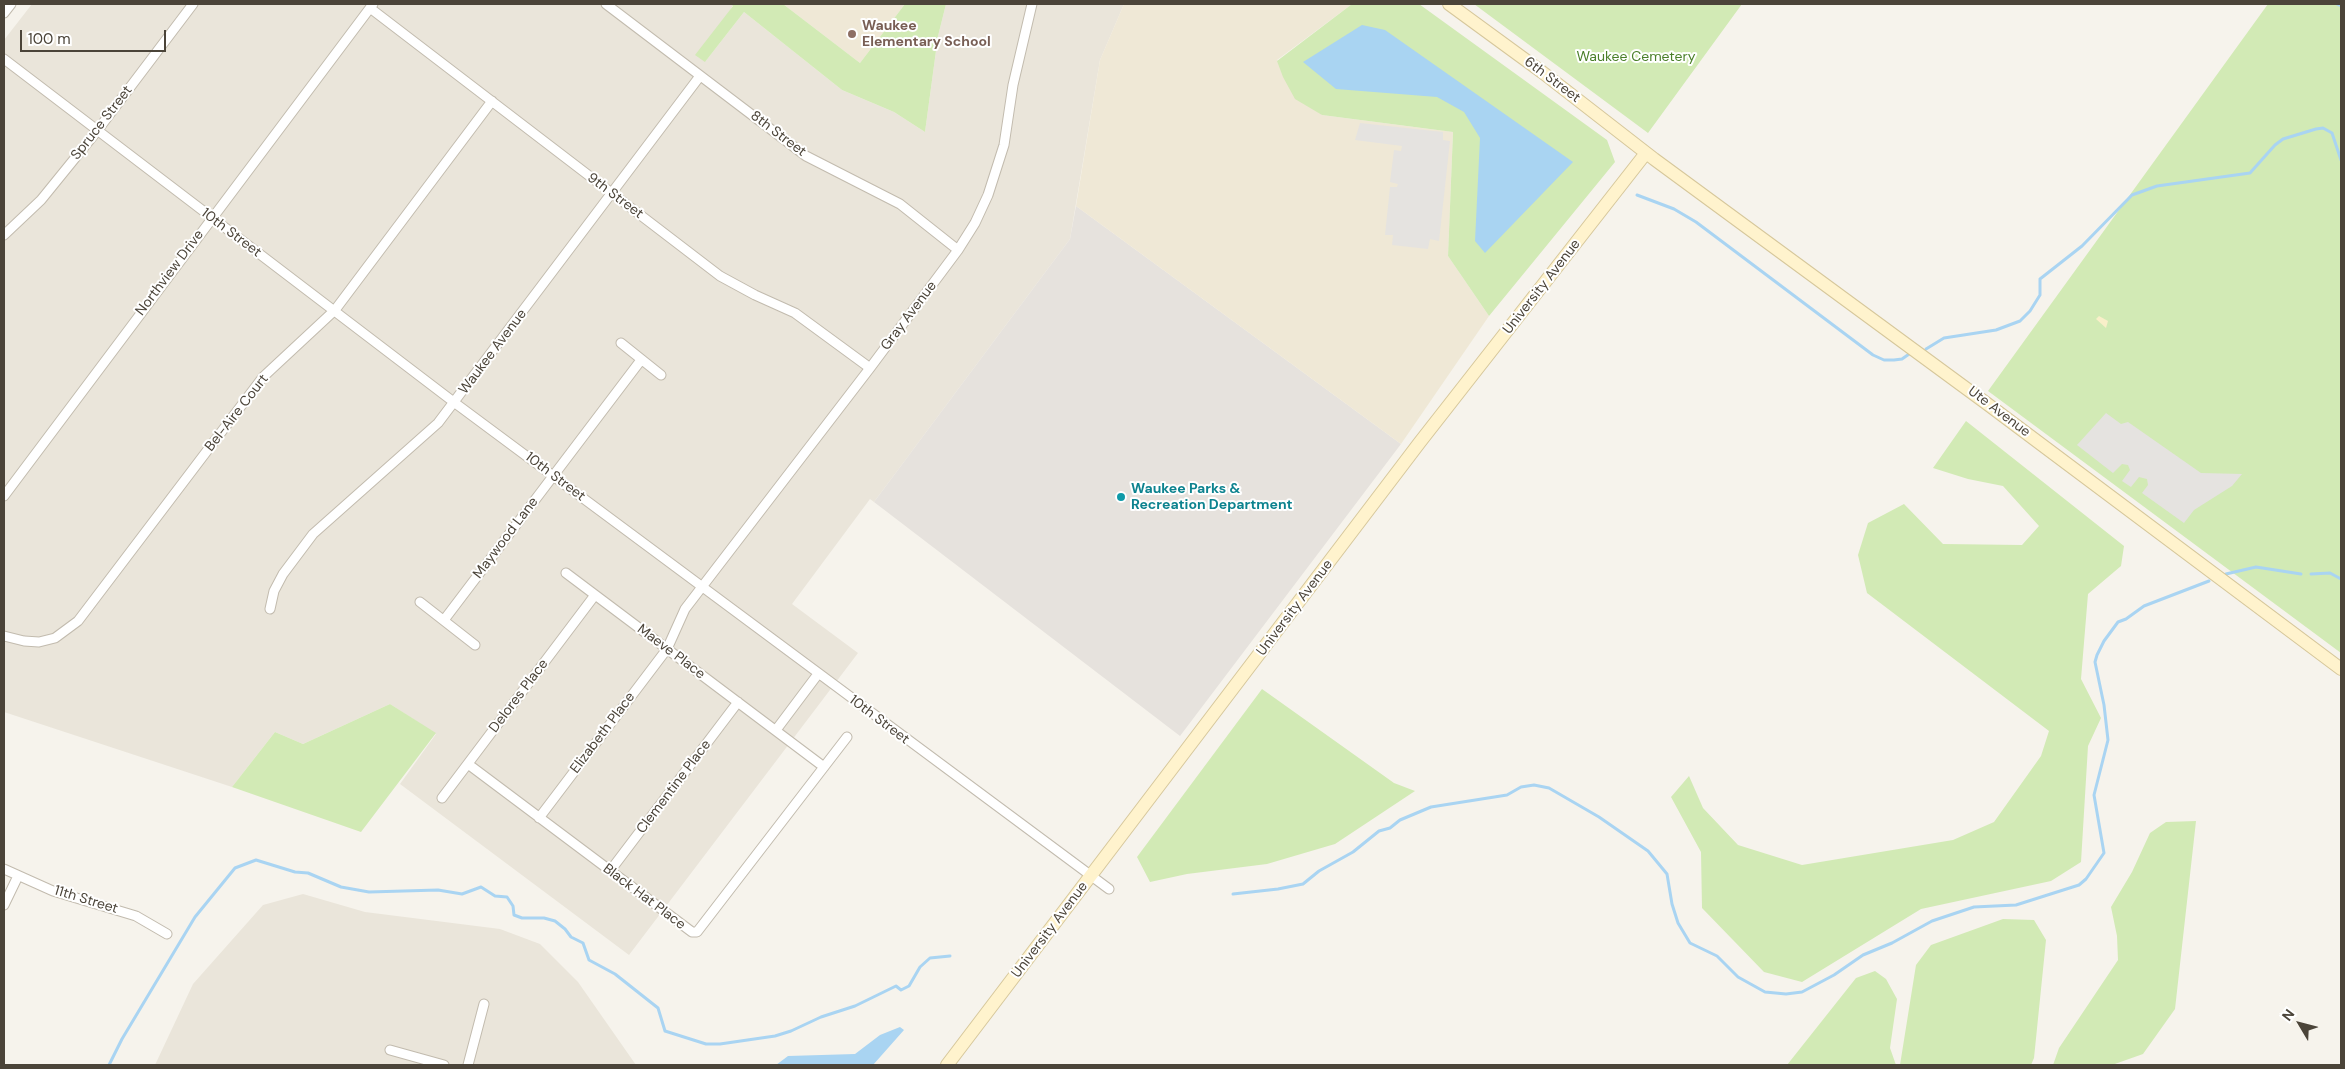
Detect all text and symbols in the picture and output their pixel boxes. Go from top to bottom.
place label: Waukee Elementary School [862,18,991,50]
scale bar [22,20,169,52]
marker: Waukee Elementary School [846,28,858,40]
text: 100 m [28,29,71,49]
park label: Waukee Cemetery [1576,49,1696,65]
street label: 6th Street [1521,54,1583,106]
street label: Spruce Street [68,83,136,163]
street label: 8th Street [747,108,809,160]
street label: 9th Street [584,170,646,222]
street label: 10th Street [198,205,264,261]
street label: Northview Drive [132,227,208,319]
street label: University Avenue [1500,236,1584,338]
street label: Gray Avenue [878,278,940,354]
street label: Waukee Avenue [456,306,530,398]
street label: Bel-Aire Court [202,371,272,455]
street label: Ute Avenue [1965,383,2033,441]
street label: 10th Street [522,449,588,505]
place label: Waukee Parks & Recreation Department [1131,481,1293,514]
marker: Waukee Parks & Recreation Department [1115,491,1127,503]
street label: Maywood Lane [470,494,542,582]
street label: University Avenue [1253,557,1337,659]
street label: Maeve Place [634,621,708,683]
street label: Delores Place [486,656,552,736]
street label: Elizabeth Place [567,689,639,777]
street label: 10th Street [846,692,912,748]
street label: Clementine Place [633,737,715,837]
street label: Black Hat Place [599,861,689,933]
street label: University Avenue [1008,879,1092,981]
street label: 11th Street [52,882,120,918]
north arrow [2275,999,2325,1049]
text: N [2278,1005,2298,1024]

